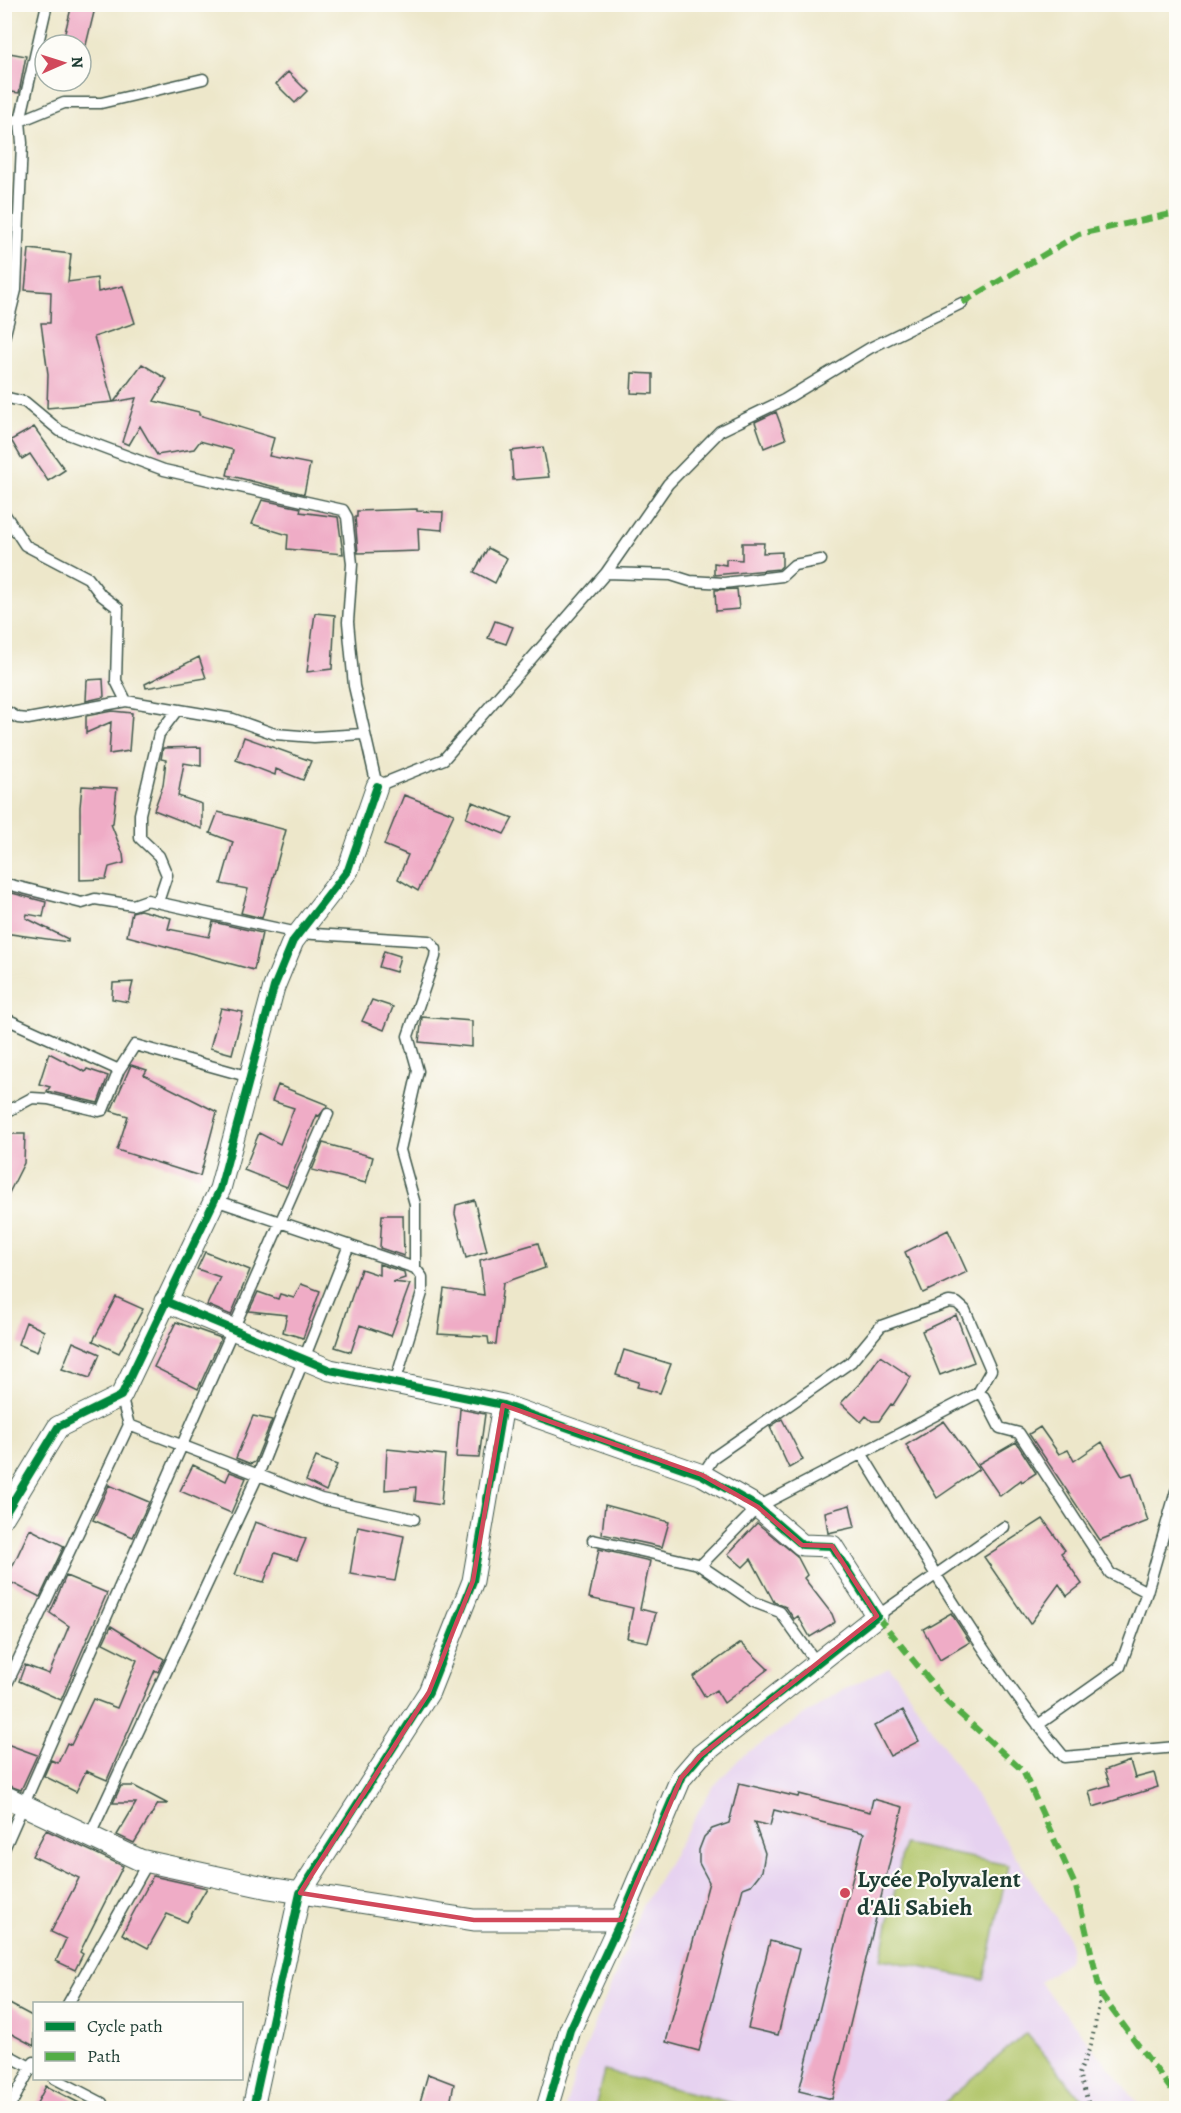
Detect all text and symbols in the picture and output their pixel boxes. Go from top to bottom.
north arrow [33,33,93,93]
text: N [66,56,88,69]
place label: Lycée Polyvalent d'Ali Sabieh [857,1863,1021,1923]
marker: Lycée Polyvalent d'Ali Sabieh [838,1886,852,1900]
legend [33,2002,243,2080]
text: Cycle path [87,2014,163,2038]
text: Path [87,2044,121,2068]

